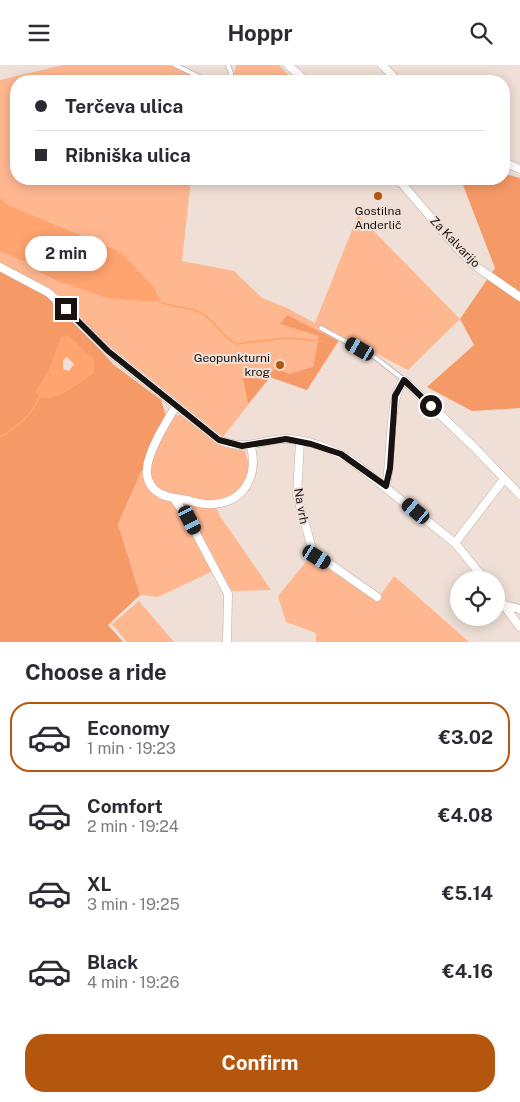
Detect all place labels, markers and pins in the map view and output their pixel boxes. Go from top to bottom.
marker: Gostilna Anderlič [372,190,384,202]
place label: Gostilna Anderlič [354,204,402,232]
place label: Geopunkturni krog [194,351,270,379]
marker: Geopunkturni krog [274,359,286,371]

